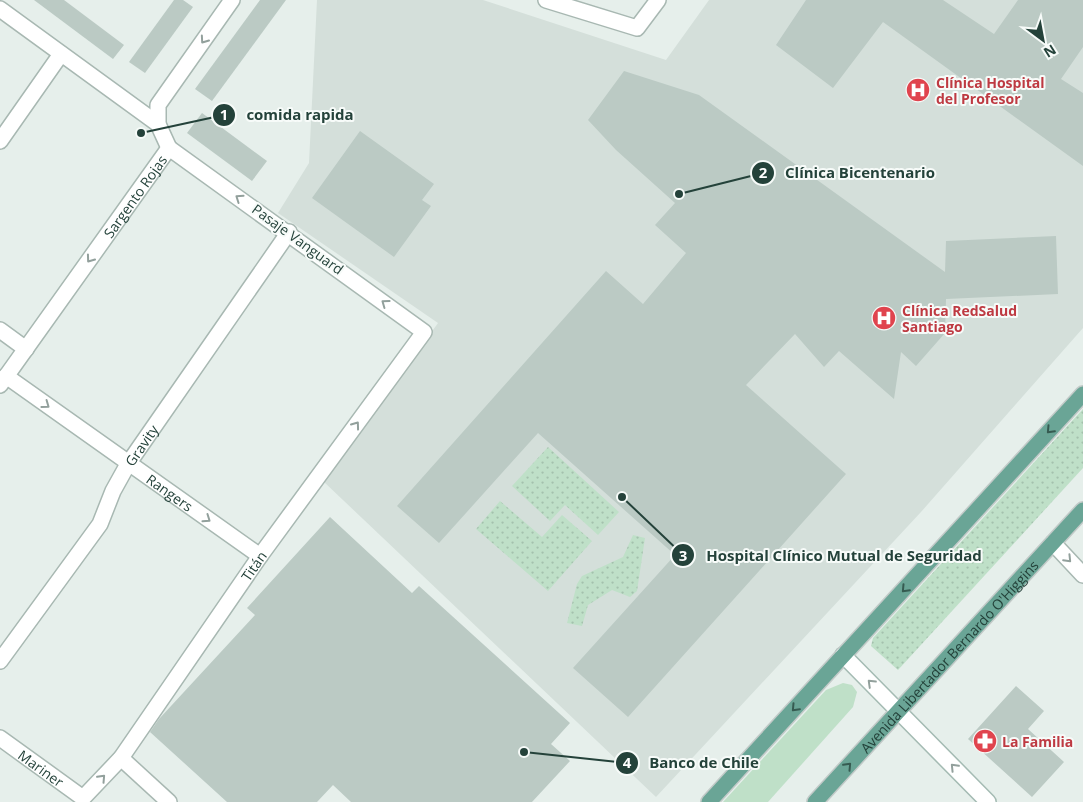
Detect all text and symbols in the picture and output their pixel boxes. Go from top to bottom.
north arrow [1018,15,1068,65]
one-way arrow [201,34,210,44]
text: N [1040,40,1060,63]
place label: Clínica Hospital del Profesor [936,73,1045,108]
hospital icon: Clínica Hospital del Profesor [905,77,931,103]
callout: comida rapida [212,100,364,130]
text: 1 [220,104,228,124]
text: comida rapida [246,104,354,124]
street label: Sargento Rojas [99,151,171,241]
callout: Clínica Bicentenario [750,158,945,188]
text: 2 [759,162,768,182]
text: Clínica Bicentenario [785,162,935,182]
one-way arrow [236,195,245,204]
street label: Pasaje Vanguard [248,199,348,279]
one-way arrow [87,253,96,263]
one-way arrow [381,300,391,309]
place label: Clínica RedSalud Santiago [902,301,1017,336]
hospital icon: Clínica RedSalud Santiago [871,305,897,331]
one-way arrow [40,399,49,407]
street label: Gravity [120,420,163,470]
one-way arrow [350,421,359,431]
one-way arrow [1047,425,1056,434]
street label: Rangers [143,469,197,515]
one-way arrow [201,513,211,522]
callout: Hospital Clínico Mutual de Seguridad [671,540,991,570]
text: 3 [679,545,687,565]
text: Hospital Clínico Mutual de Seguridad [706,545,982,565]
street label: Titán [236,547,270,585]
one-way arrow [1062,553,1071,562]
street label: Avenida Libertador Bernardo O'Higgins [856,555,1042,757]
one-way arrow [902,583,911,592]
one-way arrow [868,680,877,689]
one-way arrow [792,703,801,712]
pharmacy icon: La Familia [972,728,998,754]
place label: La Familia [1002,732,1073,751]
street label: Mariner [15,745,68,791]
callout: Banco de Chile [614,748,769,778]
text: 4 [623,752,632,772]
text: Banco de Chile [649,752,759,772]
one-way arrow [842,763,851,772]
one-way arrow [951,764,960,773]
one-way arrow [96,775,105,784]

